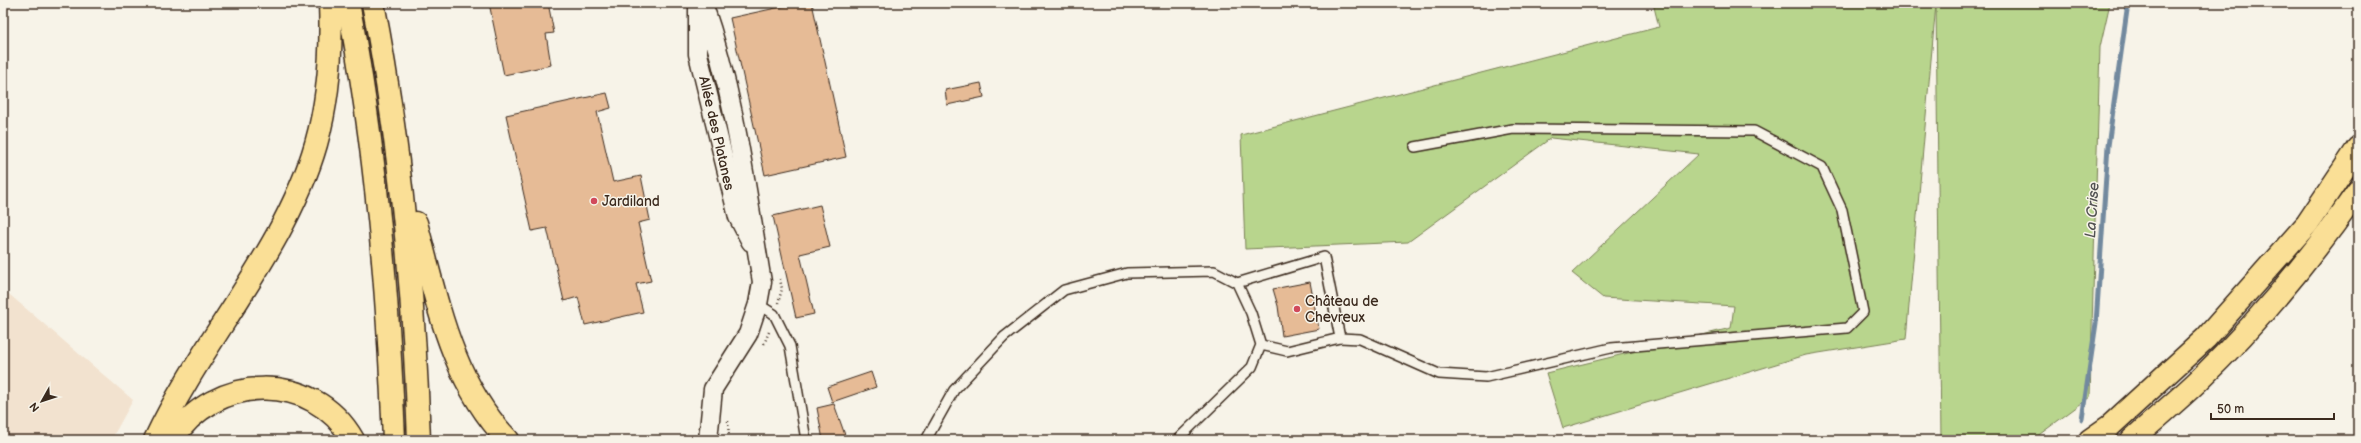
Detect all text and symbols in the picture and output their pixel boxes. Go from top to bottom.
street label: Allée des Platanes [695,74,738,192]
water label: La Crise [2081,181,2104,239]
place label: Jardiland [602,193,660,210]
marker: Jardiland [589,196,599,206]
place label: Château de Chevreux [1305,293,1379,326]
marker: Château de Chevreux [1292,304,1302,314]
north arrow [22,381,62,421]
scale bar [2211,395,2334,421]
text: N [27,400,42,414]
text: 50 m [2217,402,2244,417]

